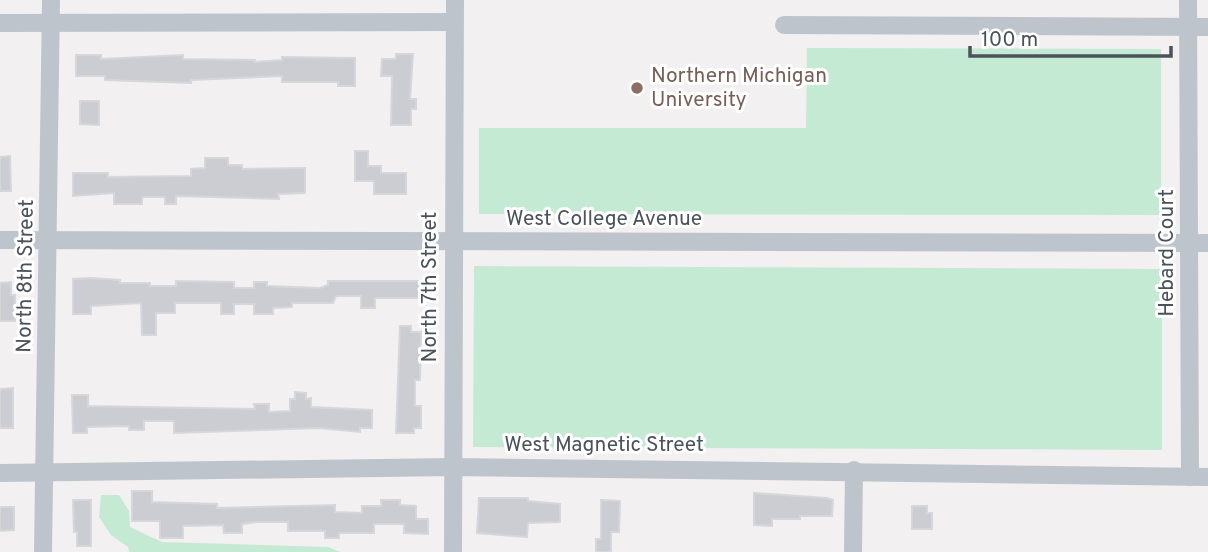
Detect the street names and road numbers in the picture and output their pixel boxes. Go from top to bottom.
street label: Hebard Court [1154,189,1181,317]
street label: North 8th Street [11,199,41,353]
street label: West College Avenue [506,206,702,233]
street label: North 7th Street [417,212,444,362]
street label: West Magnetic Street [504,432,704,459]

